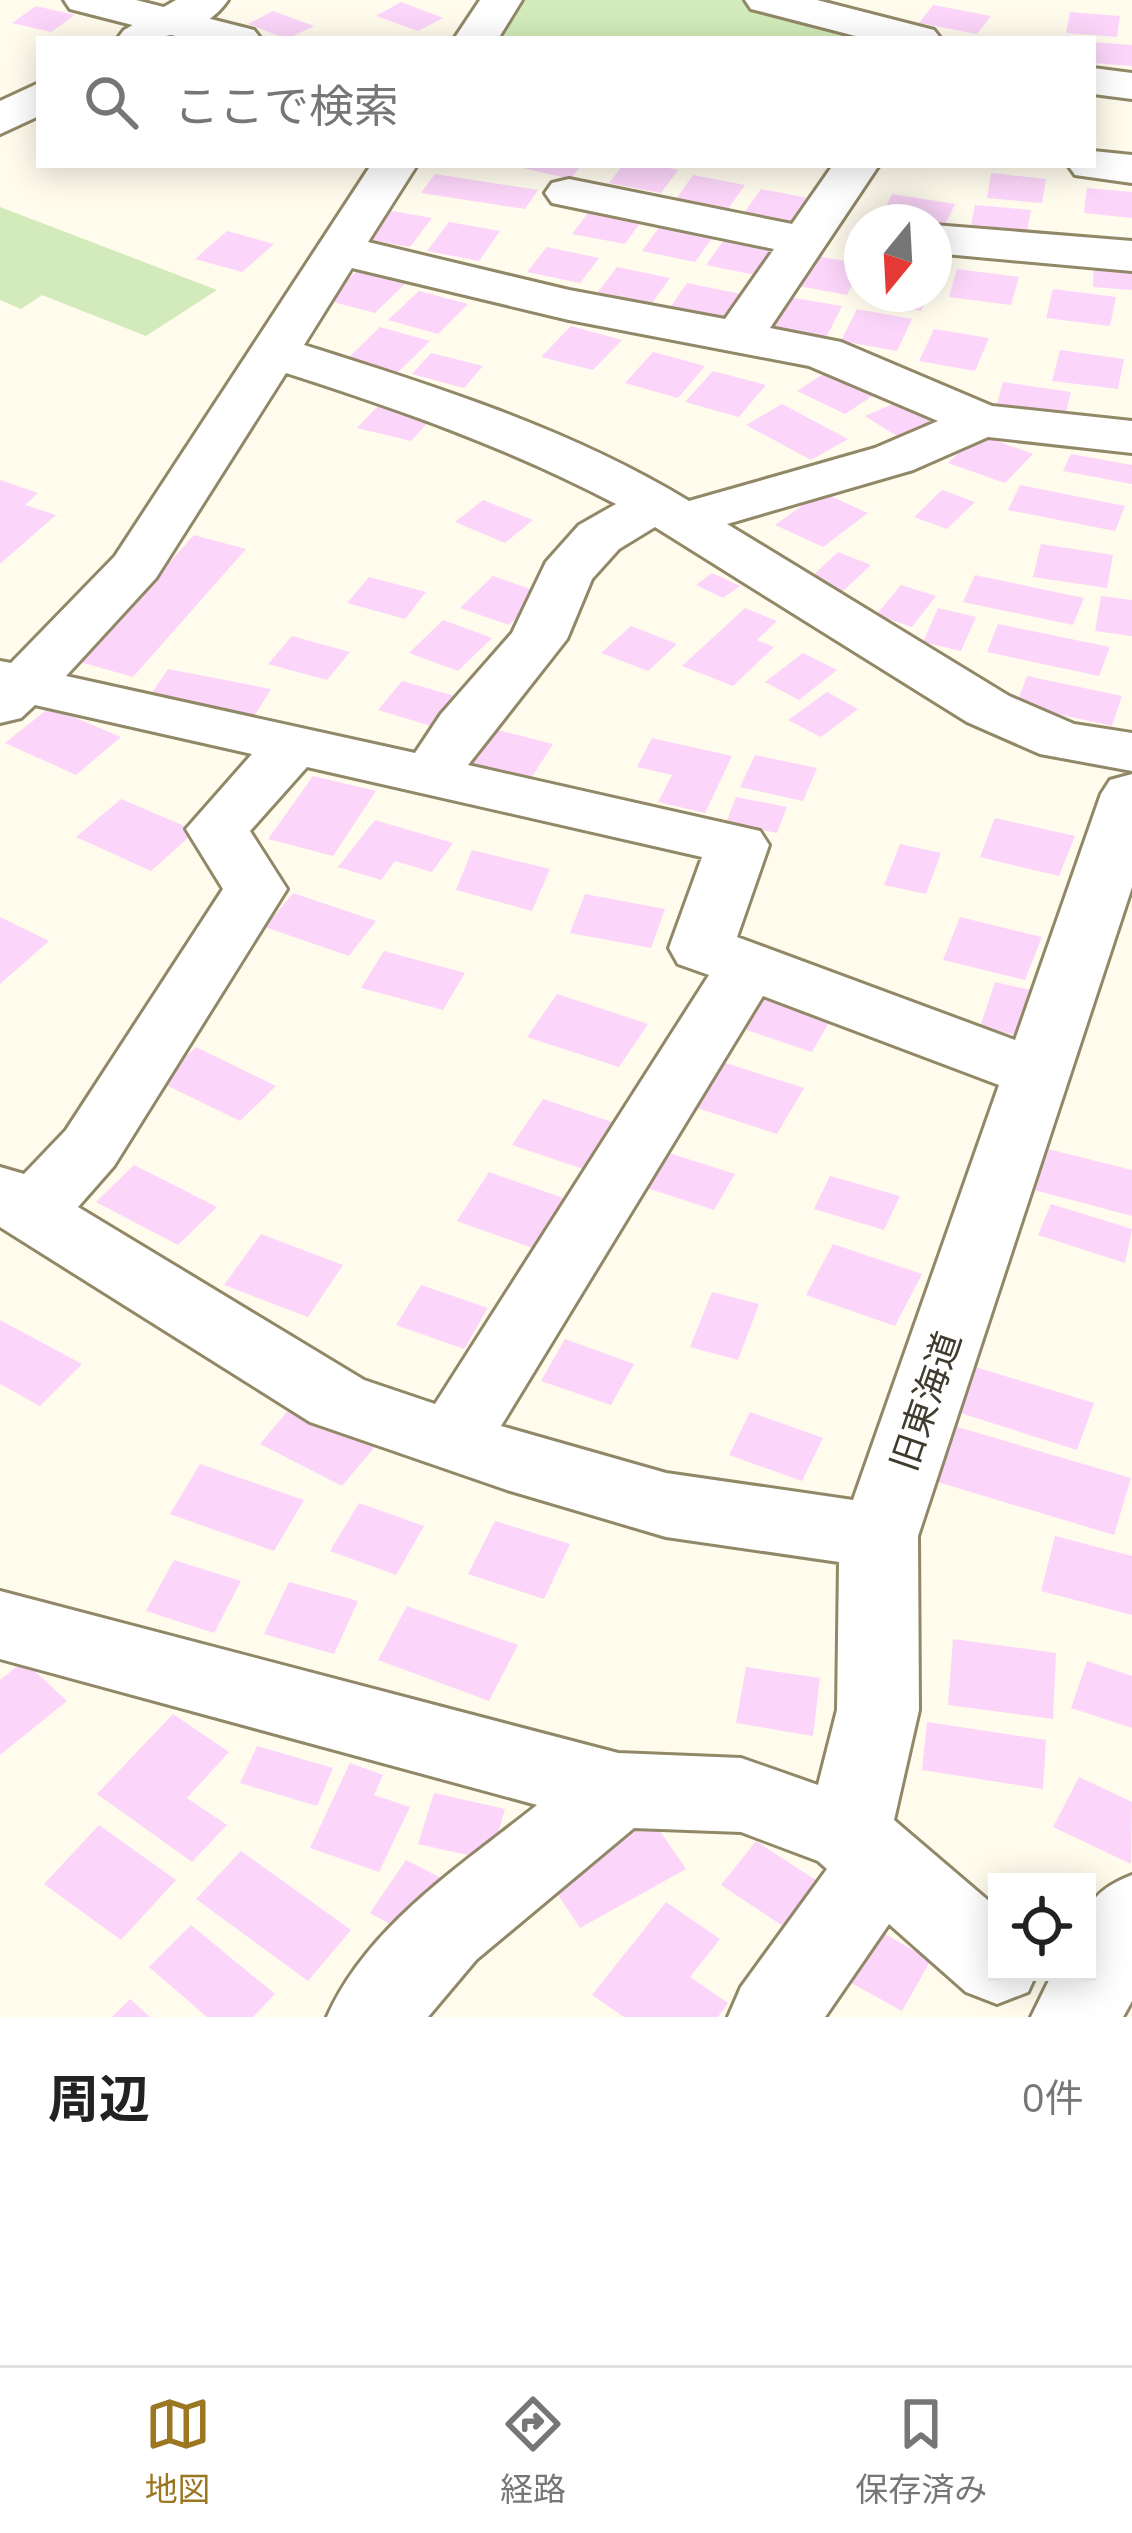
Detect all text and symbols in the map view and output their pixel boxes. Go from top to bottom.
search box [36,36,1096,168]
icon: search [78,69,144,135]
text: ここで検索 [174,76,399,134]
north arrow [844,204,952,312]
street label: 旧東海道 [879,1325,971,1477]
map controls [988,1873,1096,1981]
button: locate [988,1873,1096,1981]
text: 周辺 [48,2065,150,2131]
text: 0件 [1022,2072,1084,2123]
tab: 地図 [145,2391,211,2511]
tab: 経路 [500,2391,566,2511]
tab: 保存済み [855,2391,987,2511]

